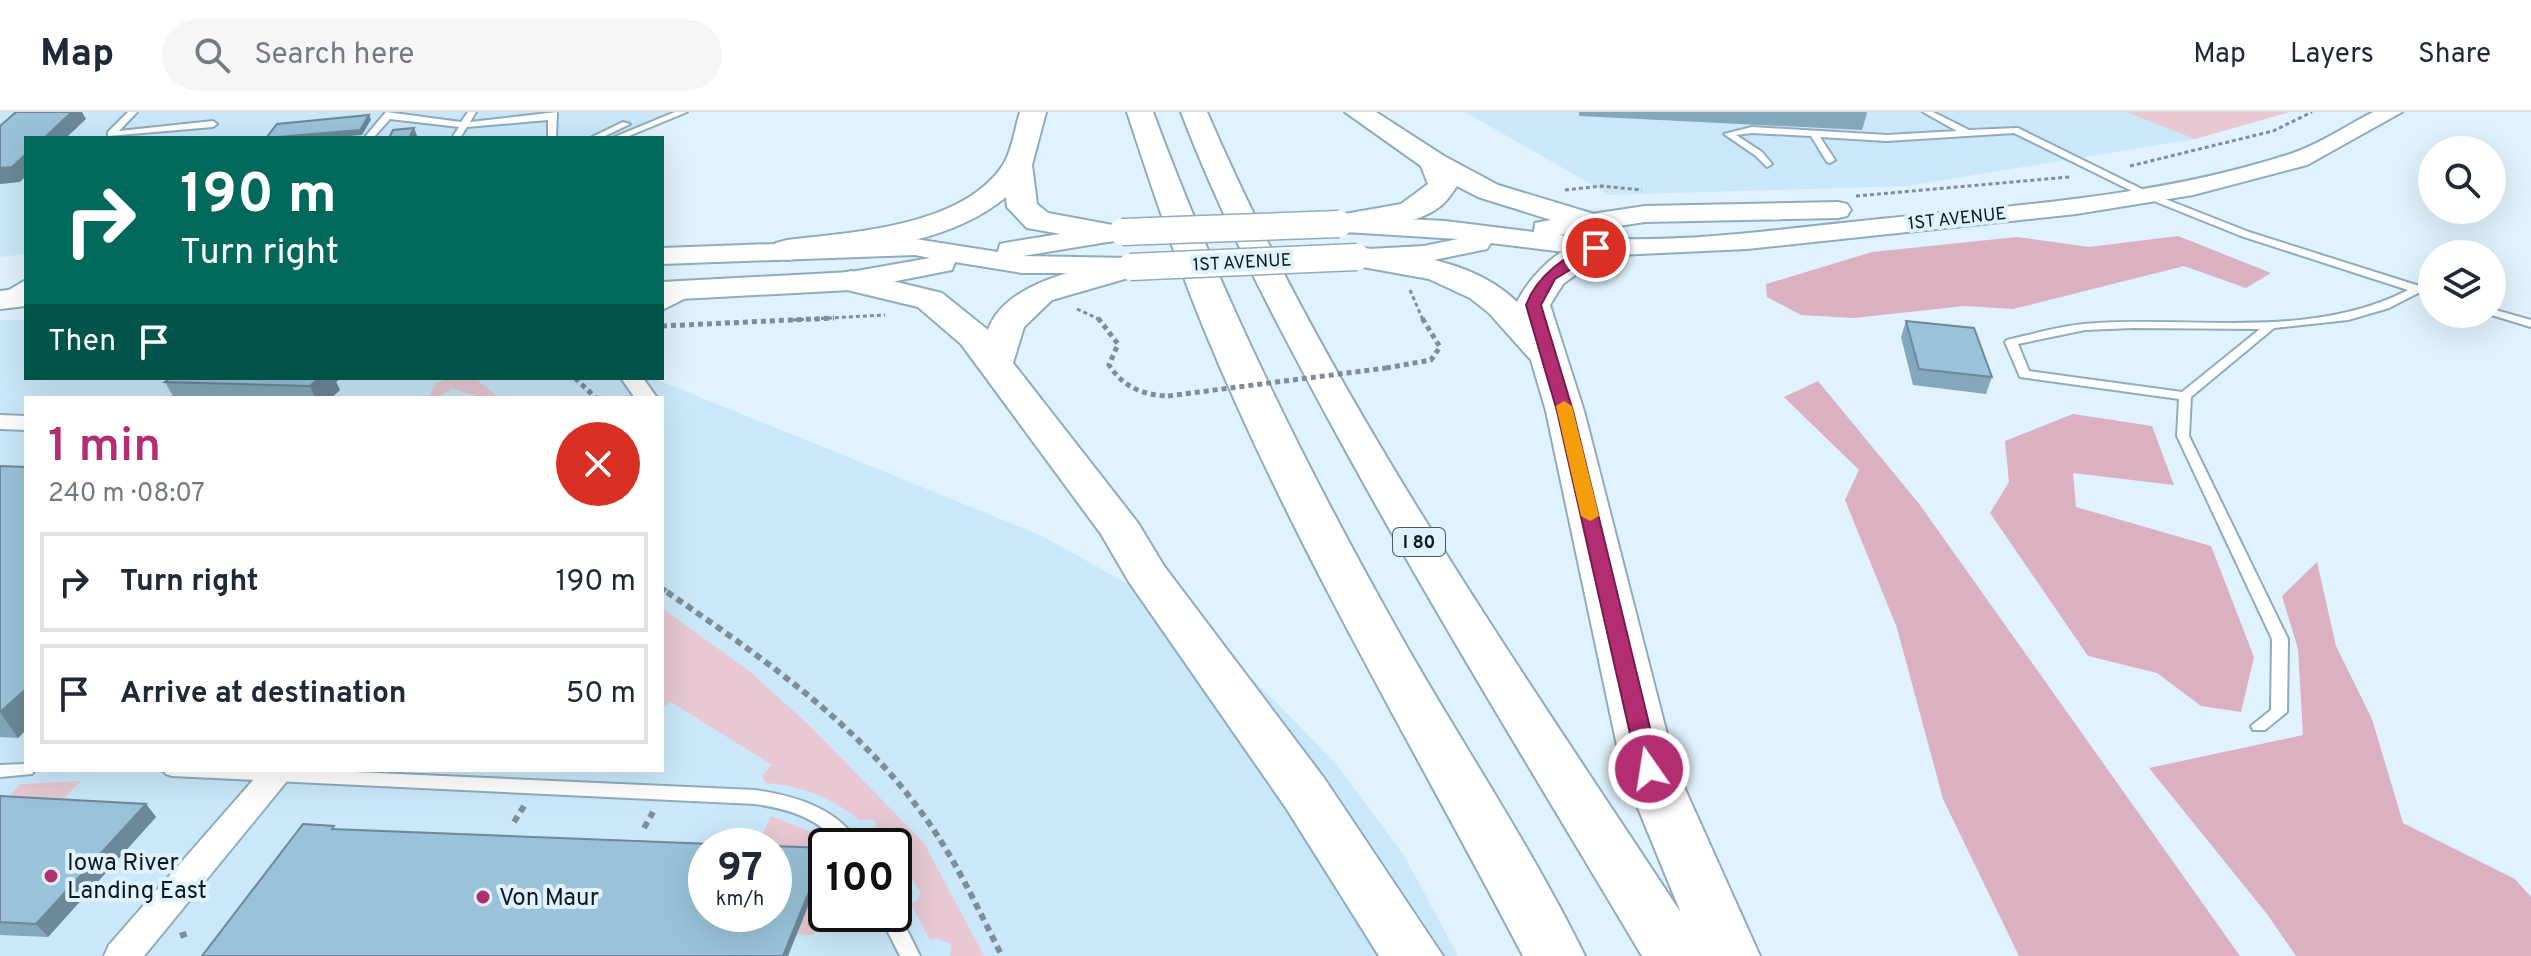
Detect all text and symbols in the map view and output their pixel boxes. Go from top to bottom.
search box [162,19,722,91]
text: Map [40,31,114,80]
icon: search [190,33,234,77]
text: Search here [254,37,414,74]
text: Map [2193,37,2246,73]
text: Layers [2290,37,2374,73]
text: Share [2418,37,2491,73]
map controls [2418,136,2506,328]
button: search [2418,136,2506,224]
text: 190 m [180,162,337,232]
icon: right [48,168,152,272]
street label: 1ST AVENUE [1907,203,2008,236]
pin [1562,214,1630,282]
icon: arrive [1574,226,1618,270]
text: Turn right [180,231,339,277]
button: layers [2418,240,2506,328]
street label: 1ST AVENUE [1192,249,1292,278]
icon: arrive [132,320,176,364]
text: Then [48,324,116,361]
text: 1 min [48,418,161,478]
button: close [556,422,640,506]
text: 240 m · 08:07 [48,478,205,511]
road number: I 80 [1393,528,1445,556]
icon: right [52,560,96,604]
text: Turn right [120,564,258,601]
text: 190 m [555,564,636,601]
icon: arrive [52,672,96,716]
text: Arrive at destination [120,676,406,713]
text: 50 m [566,676,636,713]
position arrow [1607,727,1691,811]
speed limit sign: 100 [808,828,912,932]
text: 97 [717,845,763,895]
place label: Iowa River Landing East [67,849,207,907]
marker: Iowa River Landing East [42,867,60,885]
place label: Von Maur [499,884,599,914]
text: km/h [716,887,764,913]
marker: Von Maur [474,888,492,906]

